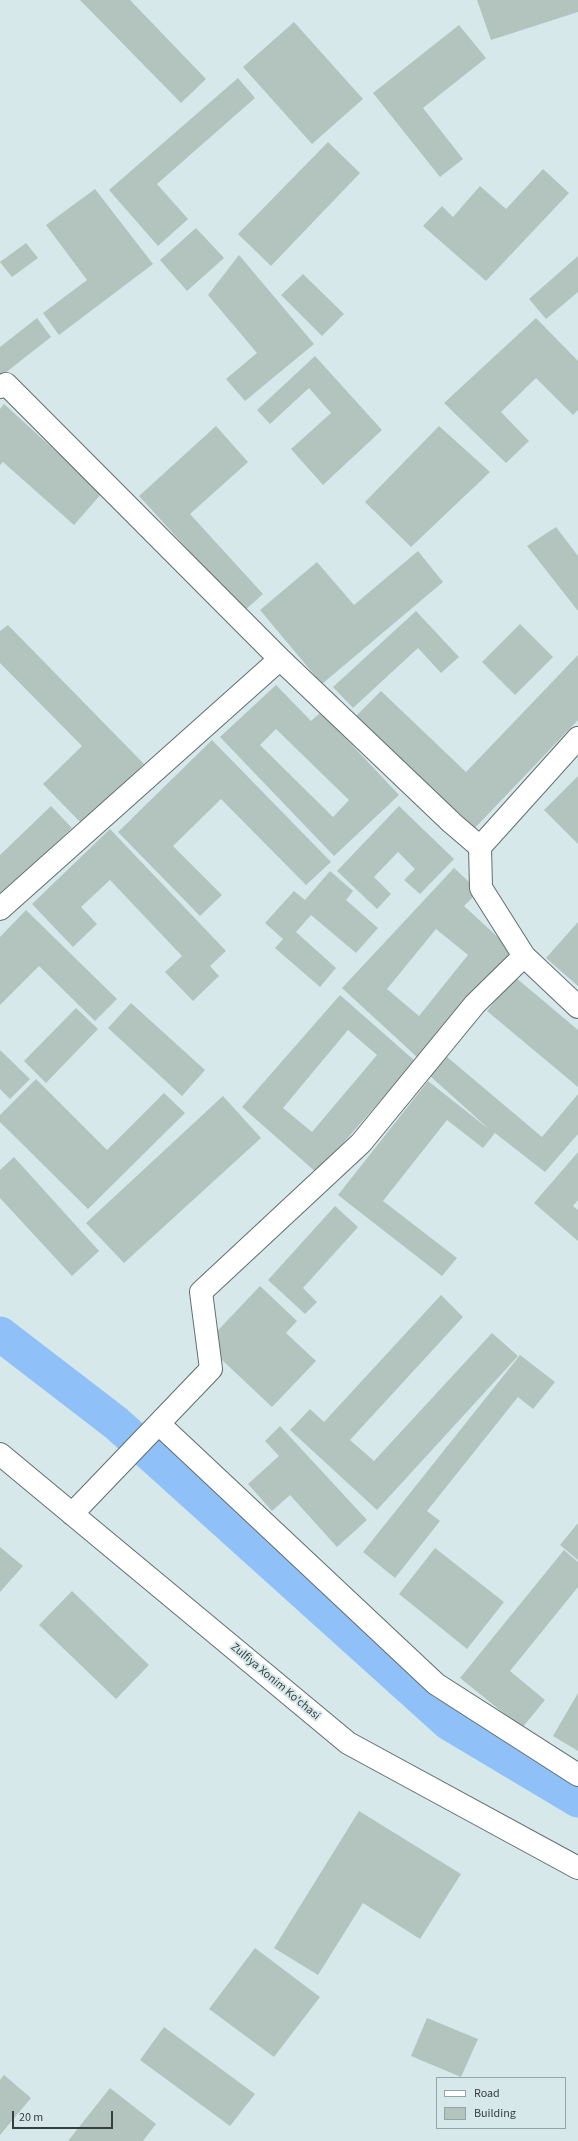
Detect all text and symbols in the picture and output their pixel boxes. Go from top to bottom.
street label: Zulfiya Xonim Ko'chasi [227,1640,323,1724]
legend [436,2077,566,2129]
text: Road [474,2085,500,2102]
scale bar [14,2103,115,2129]
text: Building [474,2105,516,2122]
text: 20 m [19,2109,43,2126]

